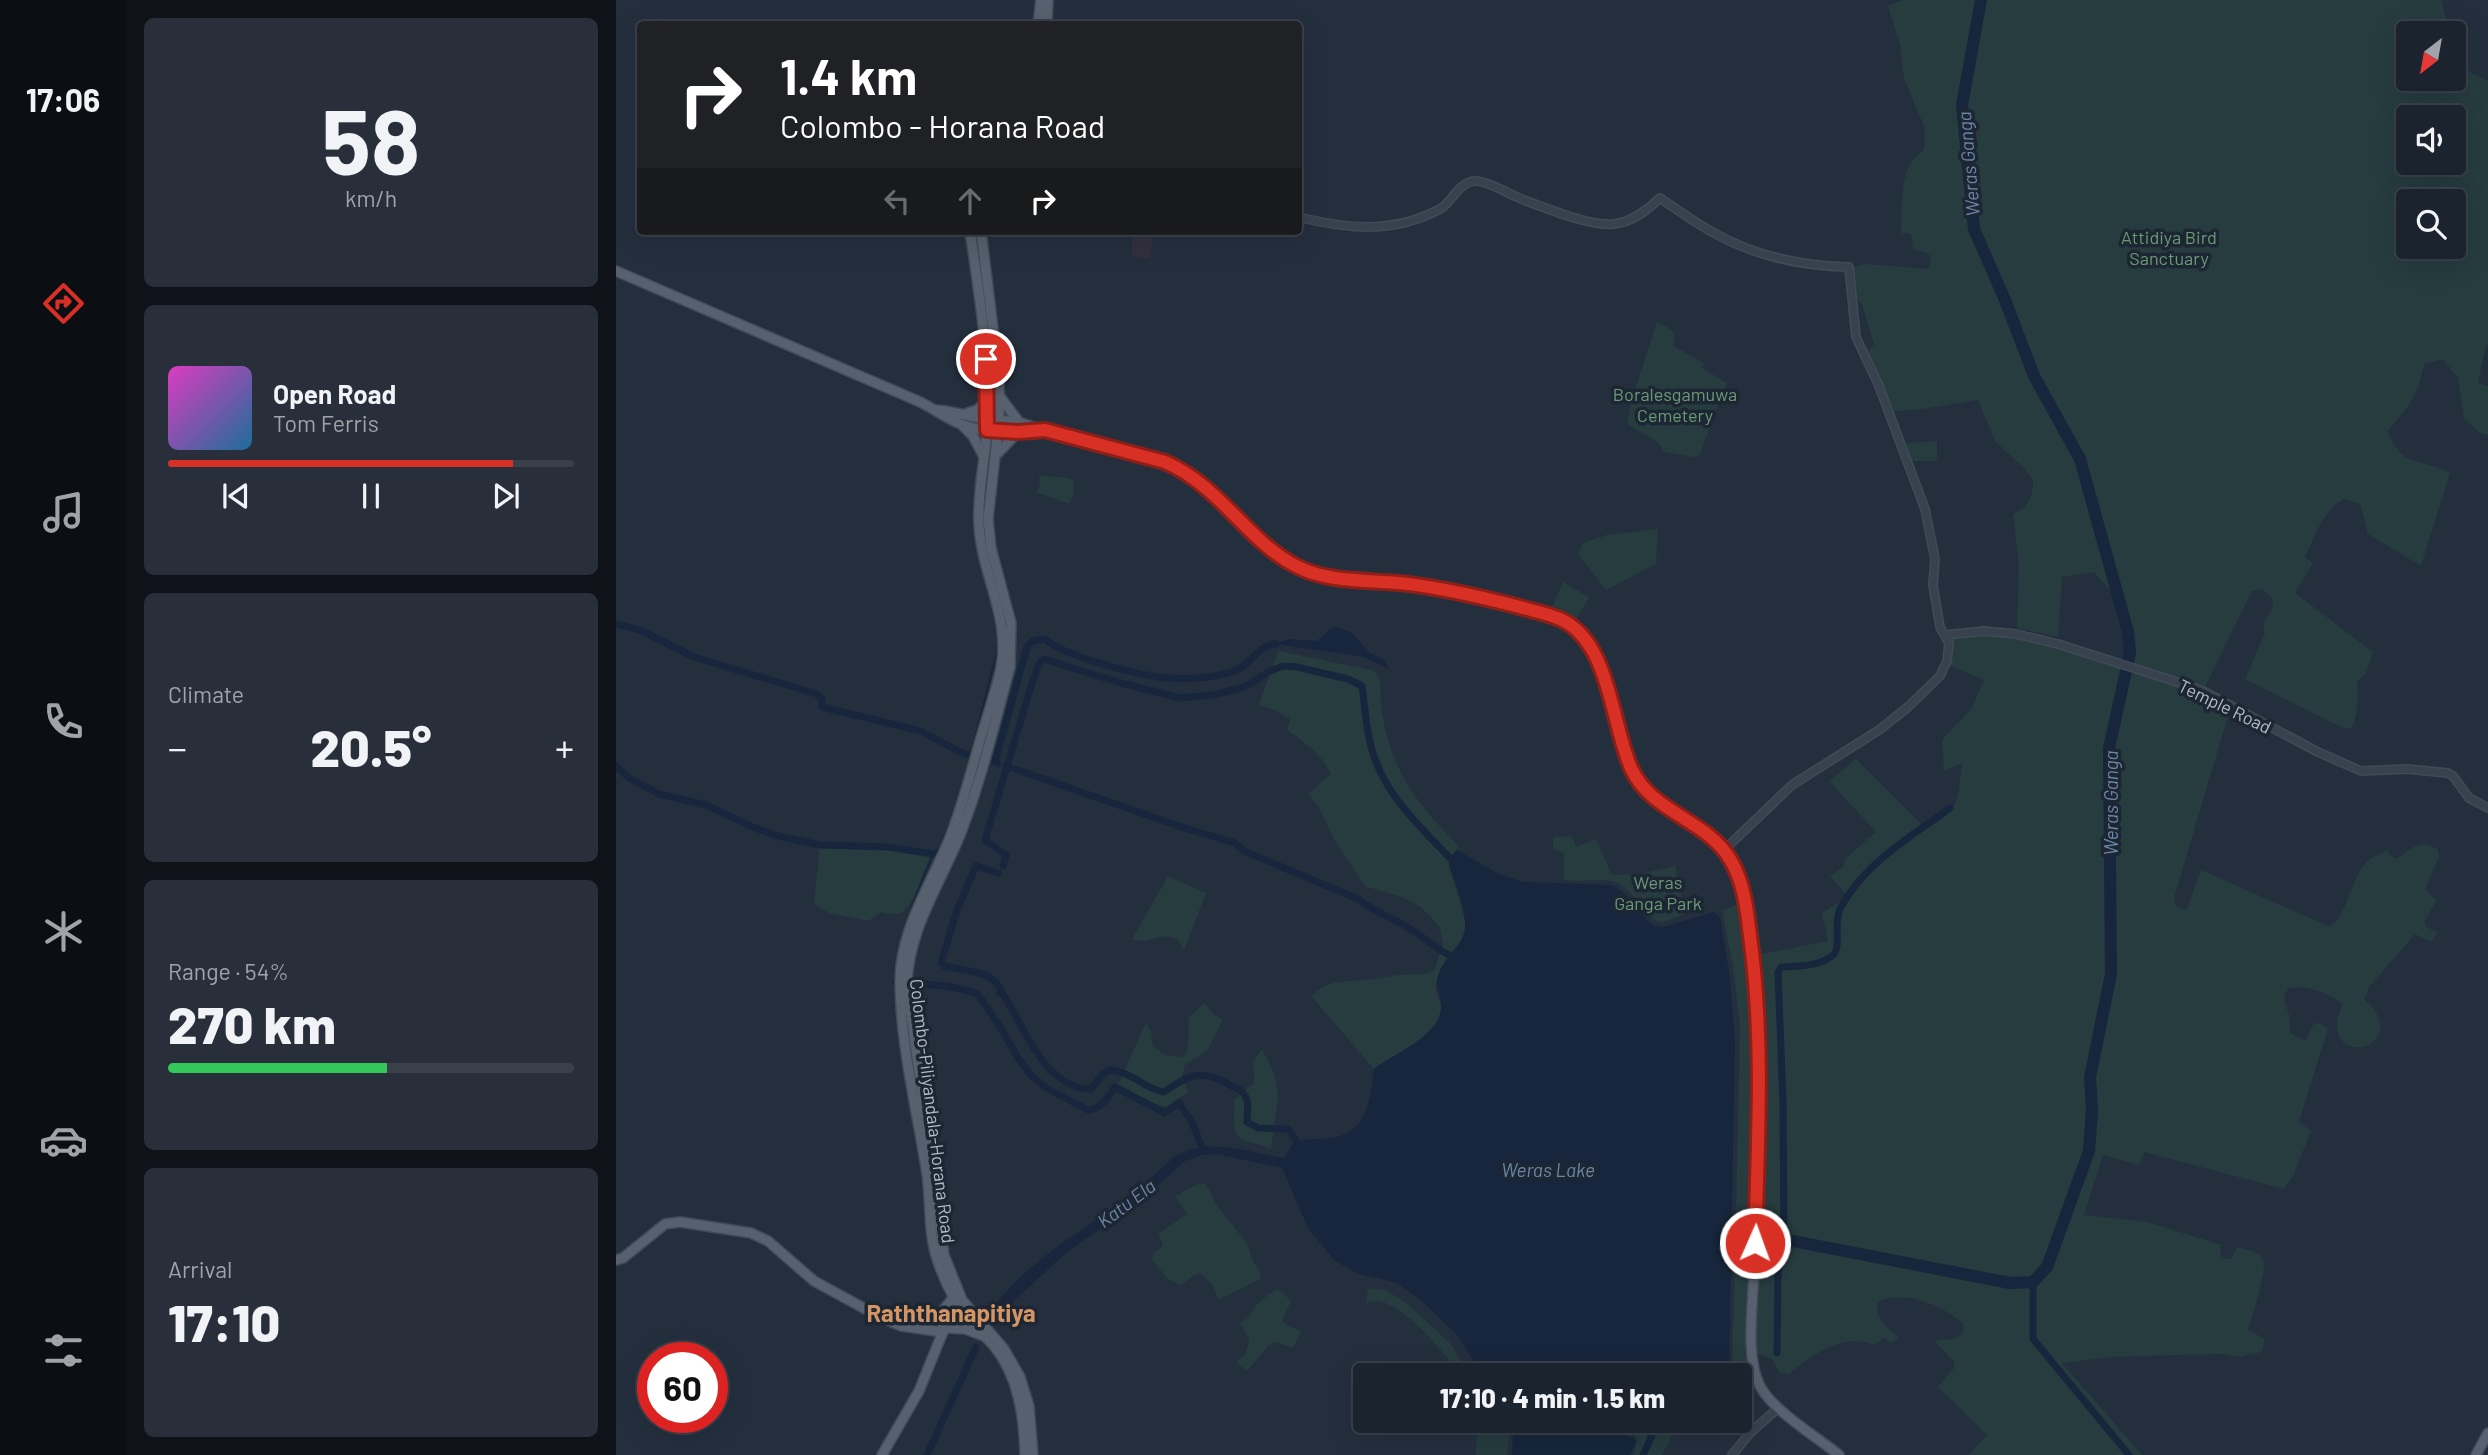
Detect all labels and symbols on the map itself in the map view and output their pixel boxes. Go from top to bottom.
north arrow [2396,21,2466,91]
water label: Weras Ganga [1952,111,1984,217]
park label: Attidiya Bird Sanctuary [2121,226,2217,269]
pin [956,329,1016,389]
park label: Boralesgamuwa Cemetery [1613,383,1737,426]
street label: Temple Road [2175,674,2275,738]
water label: Weras Ganga [2099,750,2122,856]
park label: Weras Ganga Park [1614,871,1702,914]
street label: Colombo-Piliyandala-Horana Road [906,978,960,1244]
water label: Weras Lake [1501,1158,1595,1181]
water label: Katu Ela [1092,1174,1160,1232]
position arrow [1718,1206,1792,1280]
district label: Raththanapitiya [866,1298,1036,1327]
speed limit sign: 60 [637,1342,728,1433]

